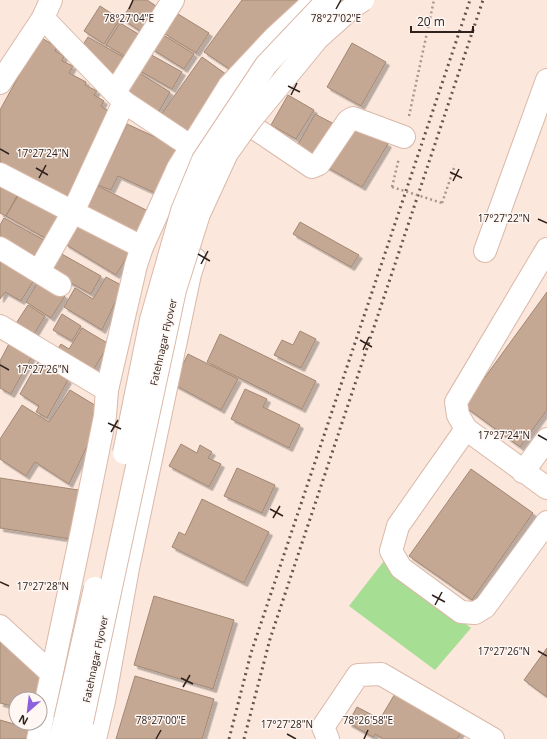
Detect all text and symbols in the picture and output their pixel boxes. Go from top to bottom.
scale bar [411,8,473,34]
text: 78°27'04"E [104,11,154,25]
text: 78°27'02"E [311,11,361,25]
text: 20 m [417,13,445,30]
text: 17°27'24"N [17,146,69,160]
text: 17°27'22"N [478,211,530,225]
street label: Fatehnagar Flyover [146,297,180,387]
text: 17°27'26"N [17,362,69,376]
text: 17°27'24"N [478,428,530,442]
text: 17°27'28"N [17,579,69,593]
street label: Fatehnagar Flyover [79,614,111,704]
text: 17°27'26"N [478,644,530,658]
north arrow [8,691,48,731]
text: N [16,712,31,729]
text: 78°27'00"E [136,713,186,727]
text: 78°26'58"E [343,713,393,727]
text: 17°27'28"N [261,717,313,731]

